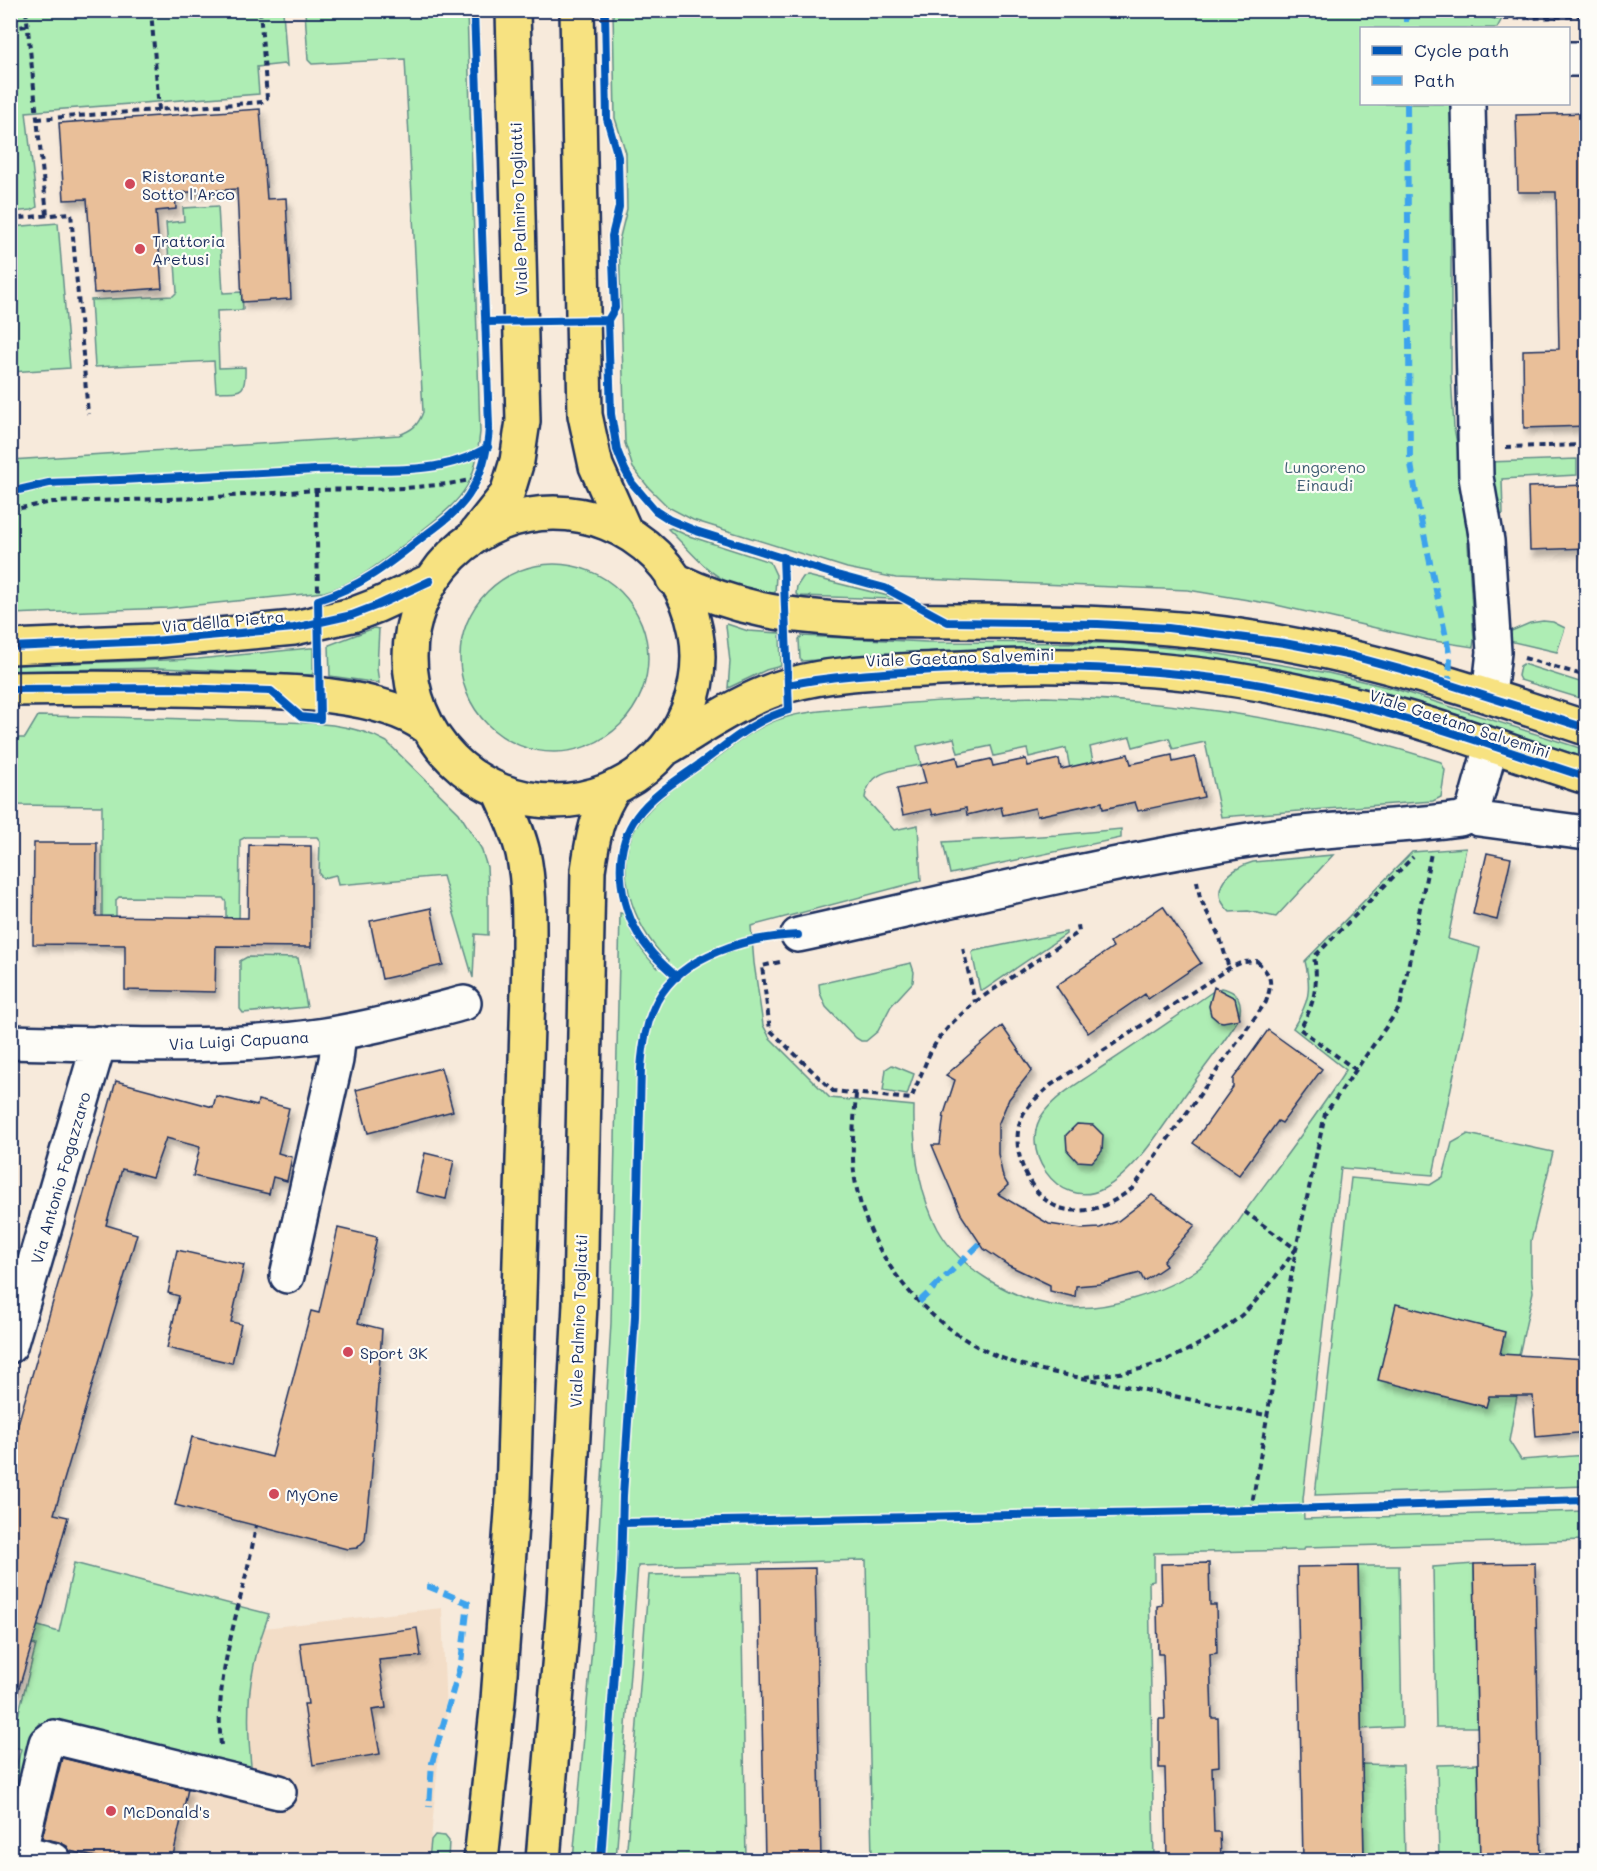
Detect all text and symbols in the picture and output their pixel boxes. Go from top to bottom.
legend [1360,27,1570,105]
text: Cycle path [1414,38,1509,62]
text: Path [1414,68,1454,92]
street label: Viale Palmiro Togliatti [504,122,532,296]
place label: Ristorante Sotto l'Arco [142,165,235,204]
marker: Ristorante Sotto l'Arco [123,177,137,191]
place label: Trattoria Aretusi [152,230,225,269]
marker: Trattoria Aretusi [133,242,147,256]
park label: Lungoreno Einaudi [1284,456,1366,495]
street label: Via della Pietra [161,605,285,637]
street label: Viale Gaetano Salvemini [865,643,1055,671]
street label: Viale Gaetano Salvemini [1367,684,1553,762]
street label: Via Luigi Capuana [168,1026,310,1054]
street label: Via Antonio Fogazzaro [25,1090,95,1266]
street label: Viale Palmiro Togliatti [564,1234,592,1408]
place label: Sport 3K [360,1342,428,1363]
marker: Sport 3K [341,1345,355,1359]
place label: MyOne [286,1484,339,1505]
marker: MyOne [267,1487,281,1501]
place label: McDonald's [123,1801,210,1822]
marker: McDonald's [104,1804,118,1818]

